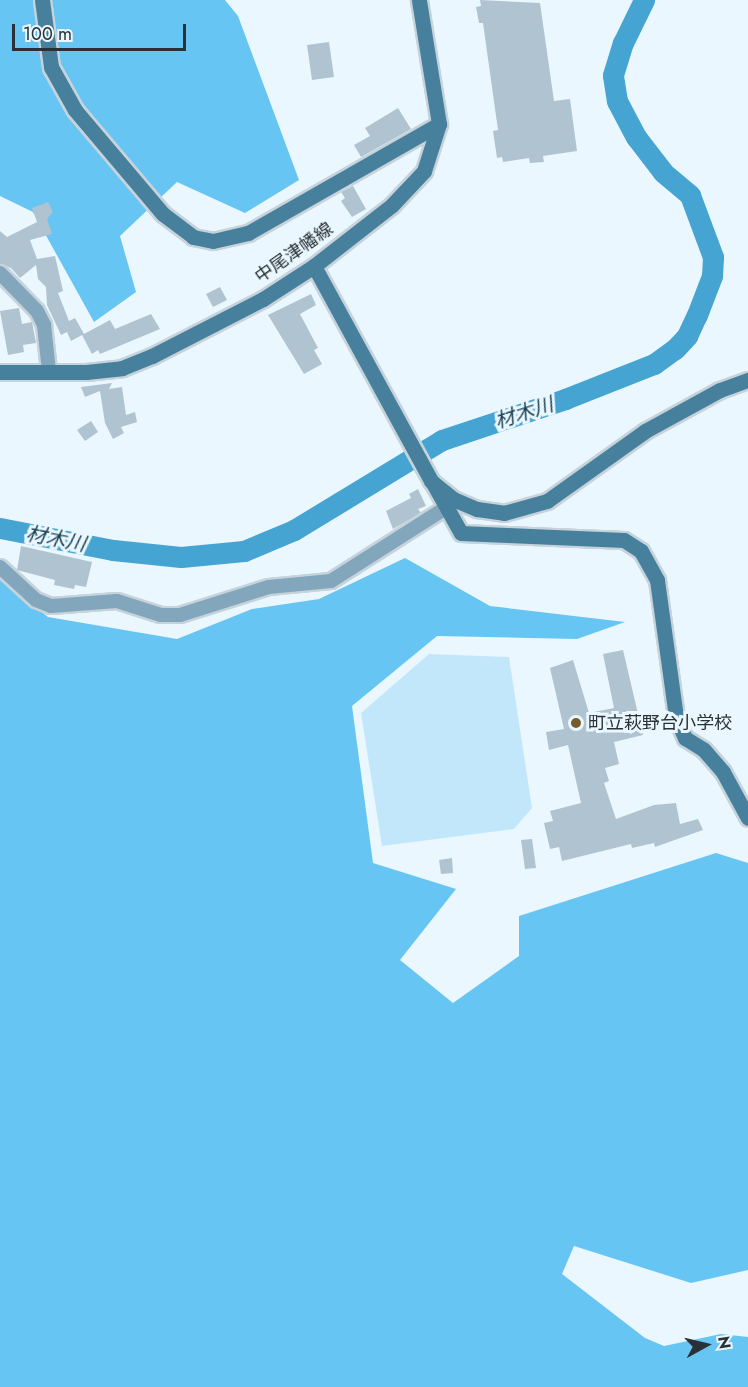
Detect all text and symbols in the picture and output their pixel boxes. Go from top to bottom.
scale bar [15,12,189,50]
text: 100 m [23,21,72,47]
street label: 中尾津幡線 [251,218,337,288]
water label: 材木川 [492,392,556,434]
water label: 材木川 [24,521,88,557]
place label: 町立萩野台小学校 [588,712,732,734]
marker: 町立萩野台小学校 [569,716,583,730]
north arrow [676,1315,736,1375]
text: N [712,1335,737,1350]

